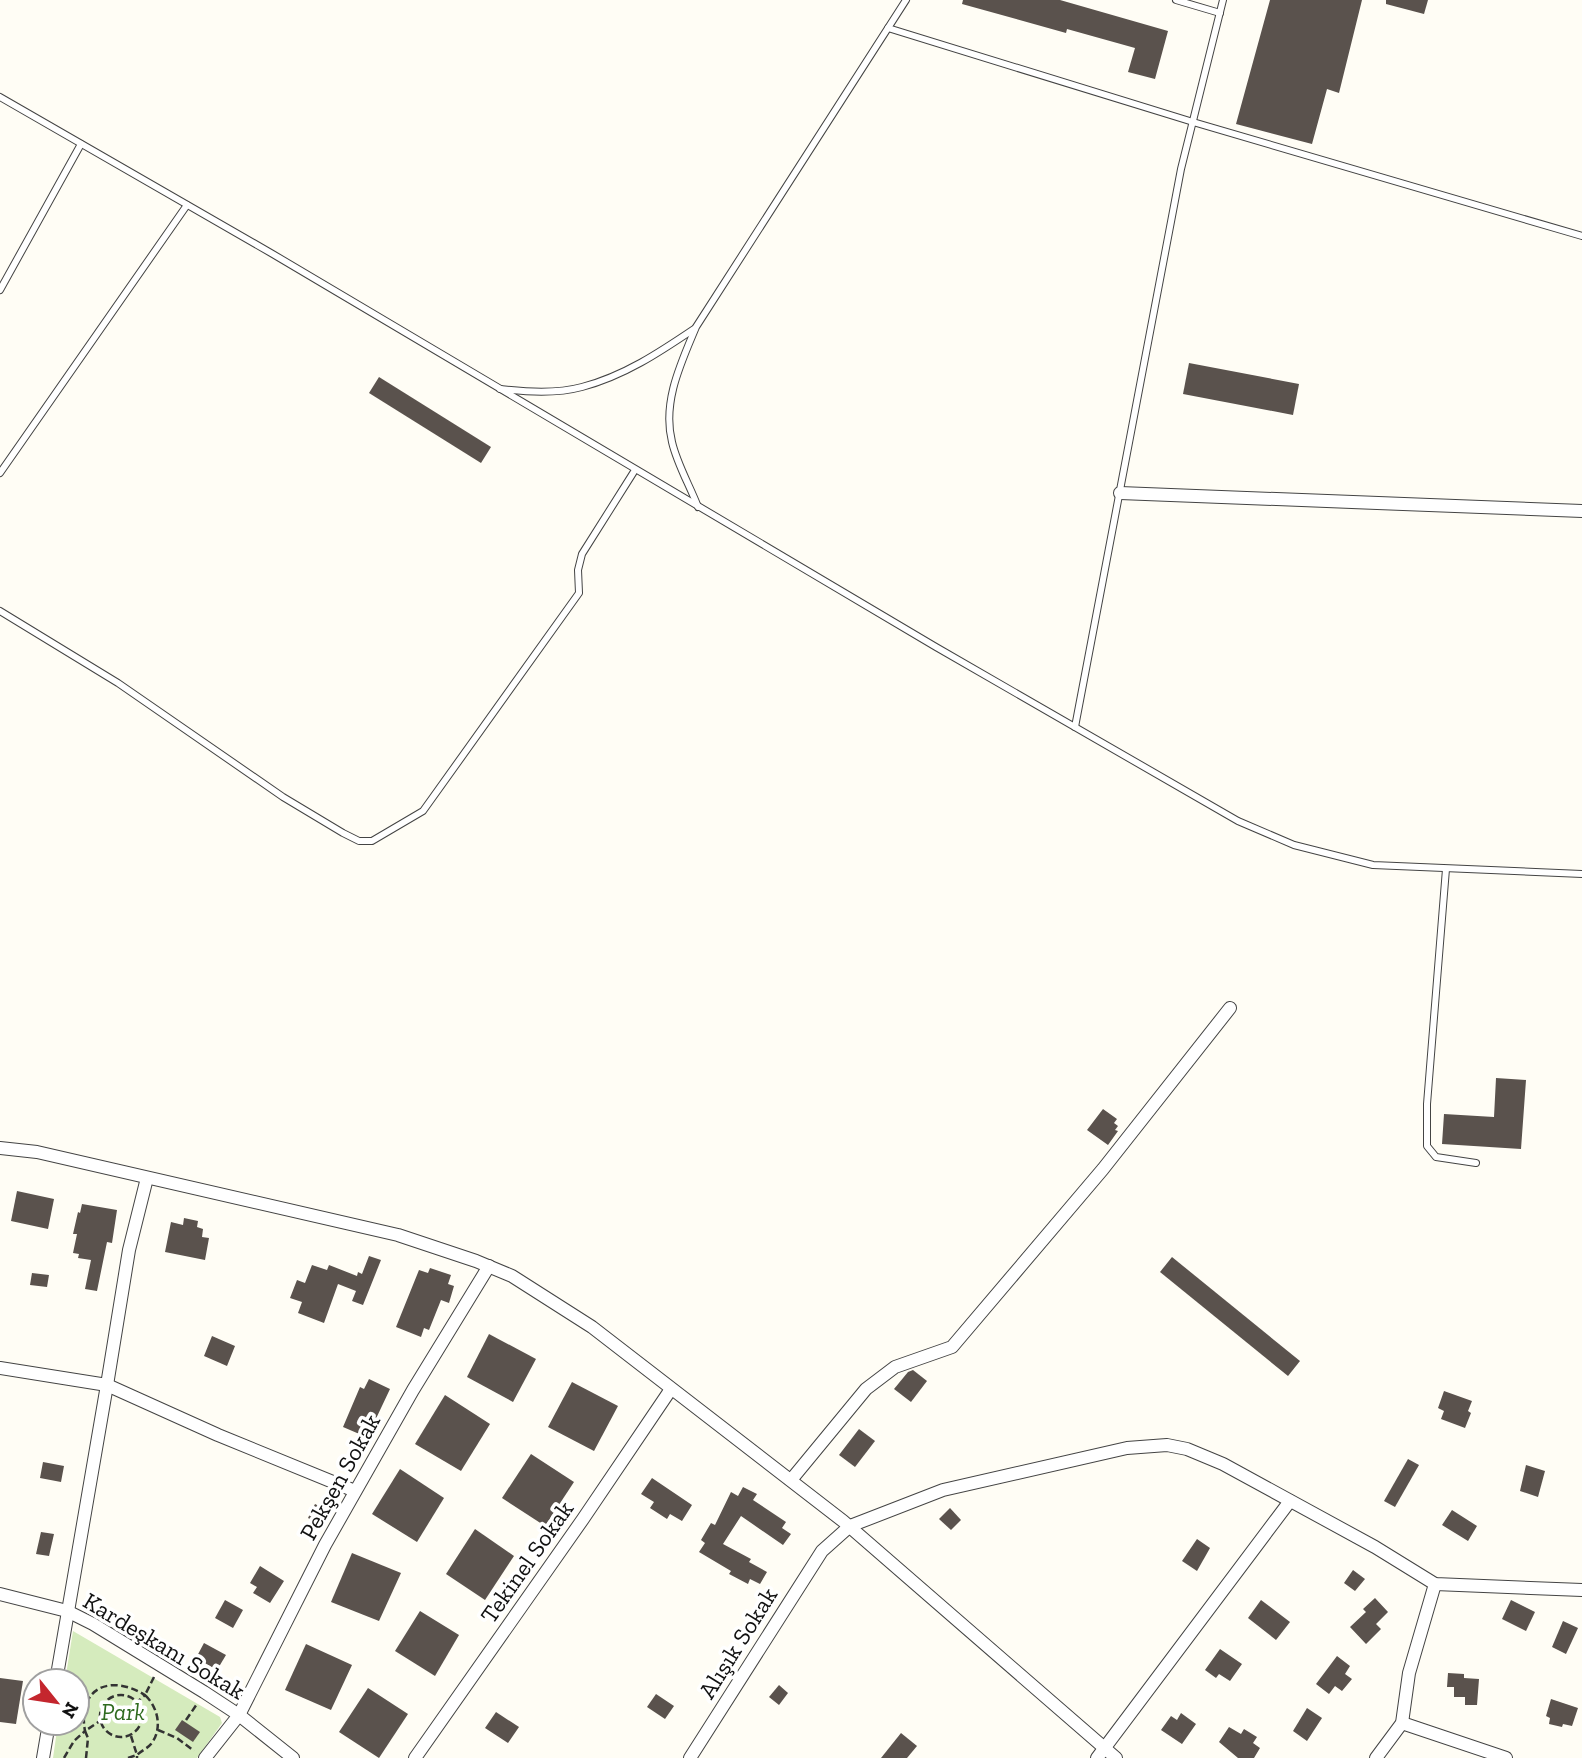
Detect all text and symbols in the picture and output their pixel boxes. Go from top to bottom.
street label: Pekşen Sokak [293,1408,386,1545]
street label: Tekinel Sokak [474,1495,580,1628]
street label: Alışık Sokak [692,1581,783,1704]
street label: Kardeşkanı Sokak [78,1586,251,1706]
north arrow [21,1667,91,1737]
park label: Park [101,1697,145,1726]
text: N [57,1698,84,1722]

